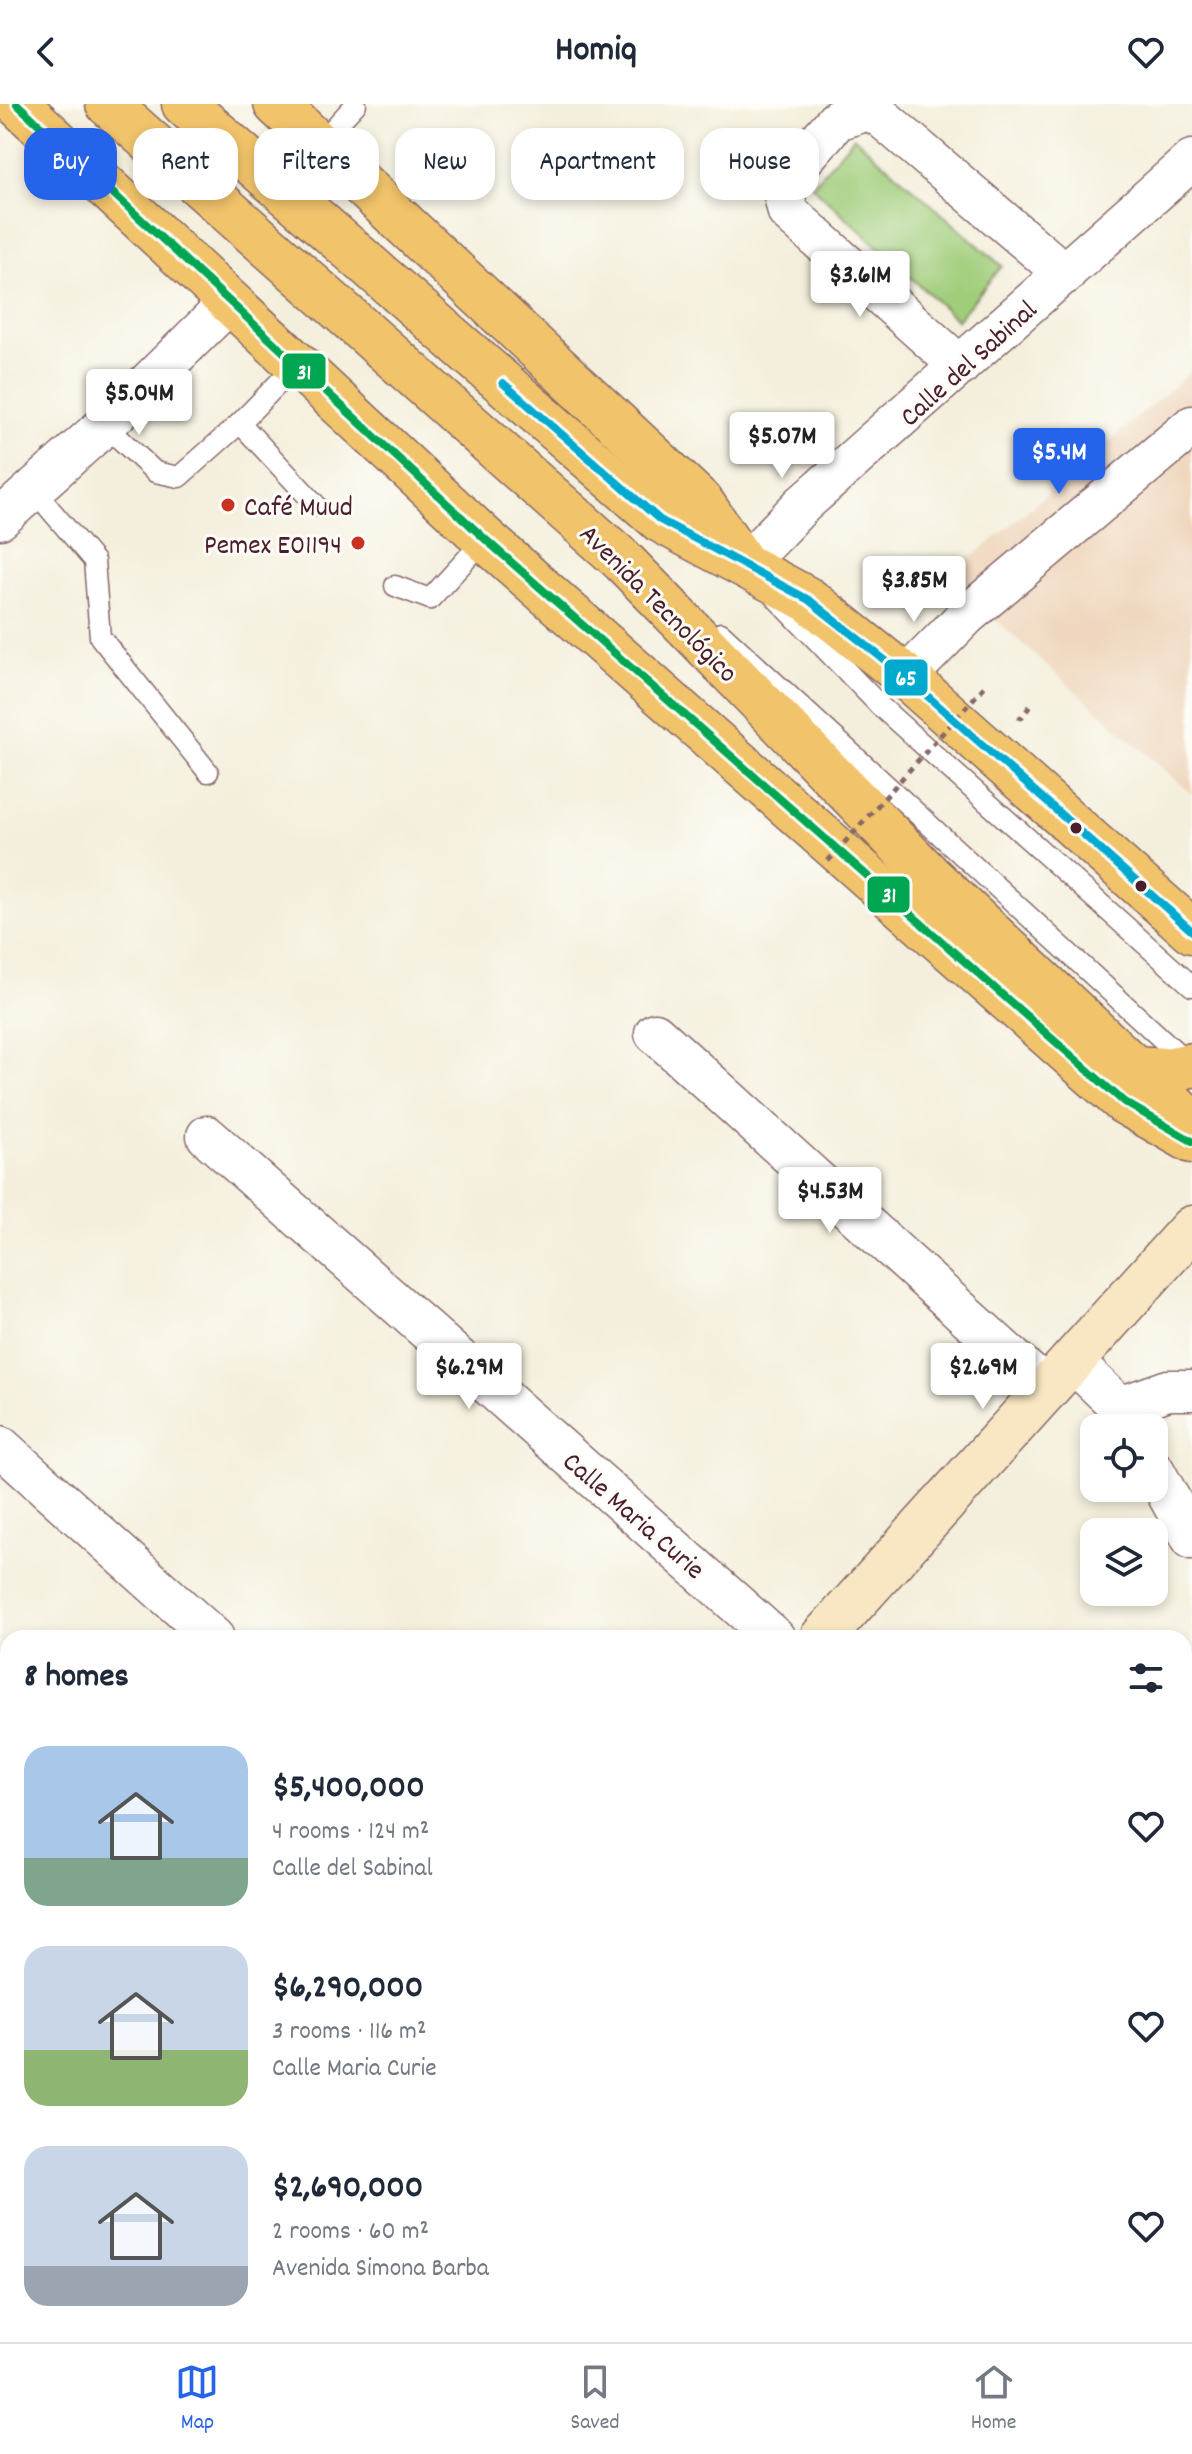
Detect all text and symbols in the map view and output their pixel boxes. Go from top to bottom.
text: Homiq [555,26,637,78]
icon: back [24,30,68,74]
icon: heart [1124,30,1168,74]
chip: Buy [24,128,117,200]
chip: Rent [133,128,238,200]
chip: Filters [254,128,379,200]
chip: New [395,128,495,200]
chip: Apartment [511,128,684,200]
chip: House [700,128,819,200]
pin: $3.61M [795,251,925,319]
text: $3.61M [829,258,891,295]
street label: Calle del Sabinal [893,293,1048,438]
line badge: 31 [281,352,327,390]
text: 31 [297,359,311,390]
pin: $5.04M [74,369,204,437]
text: $5.04M [104,376,174,413]
pin: $5.07M [717,412,847,480]
text: $5.07M [748,419,816,456]
pin: $5.4M [1003,428,1115,496]
text: $5.4M [1031,435,1087,472]
place label: Café Muud [244,490,353,530]
marker: Café Muud [219,496,237,514]
street label: Avenida Tecnológico [568,517,745,694]
place label: Pemex E01194 [204,528,342,568]
marker: Pemex E01194 [349,534,367,552]
pin: $3.85M [849,556,979,624]
text: $3.85M [881,563,947,600]
line badge: 65 [883,658,929,697]
text: 65 [896,665,916,696]
unlabelled marker [1068,820,1084,836]
line badge: 31 [866,875,911,914]
unlabelled marker [1133,878,1149,894]
text: 31 [882,882,896,913]
pin: $4.53M [765,1167,895,1235]
text: $4.53M [796,1174,864,1211]
pin: $6.29M [404,1343,534,1411]
pin: $2.69M [918,1343,1048,1411]
text: $6.29M [435,1350,503,1387]
text: $2.69M [949,1350,1017,1387]
map controls [1080,1414,1168,1606]
button: locate [1080,1414,1168,1502]
street label: Calle Maria Curie [552,1445,712,1591]
button: layers [1080,1518,1168,1606]
text: 8 homes [24,1654,129,1703]
icon: filters [1124,1656,1168,1700]
text: $5,400,000 [272,1765,425,1814]
icon: home [88,1778,184,1874]
icon: heart [1124,1804,1168,1848]
text: 4 rooms · 124 m² [272,1814,429,1851]
text: Calle del Sabinal [272,1851,433,1888]
text: $6,290,000 [272,1965,423,2014]
icon: home [88,1978,184,2074]
icon: heart [1124,2004,1168,2048]
text: 3 rooms · 116 m² [272,2014,426,2051]
text: Calle Maria Curie [272,2051,437,2088]
text: $2,690,000 [272,2165,423,2214]
icon: home [88,2178,184,2274]
icon: heart [1124,2204,1168,2248]
text: 2 rooms · 60 m² [272,2214,429,2251]
text: Avenida Simona Barba [272,2251,489,2288]
tab: Map [175,2360,219,2439]
tab: Saved [570,2360,620,2439]
tab: Home [971,2360,1016,2439]

